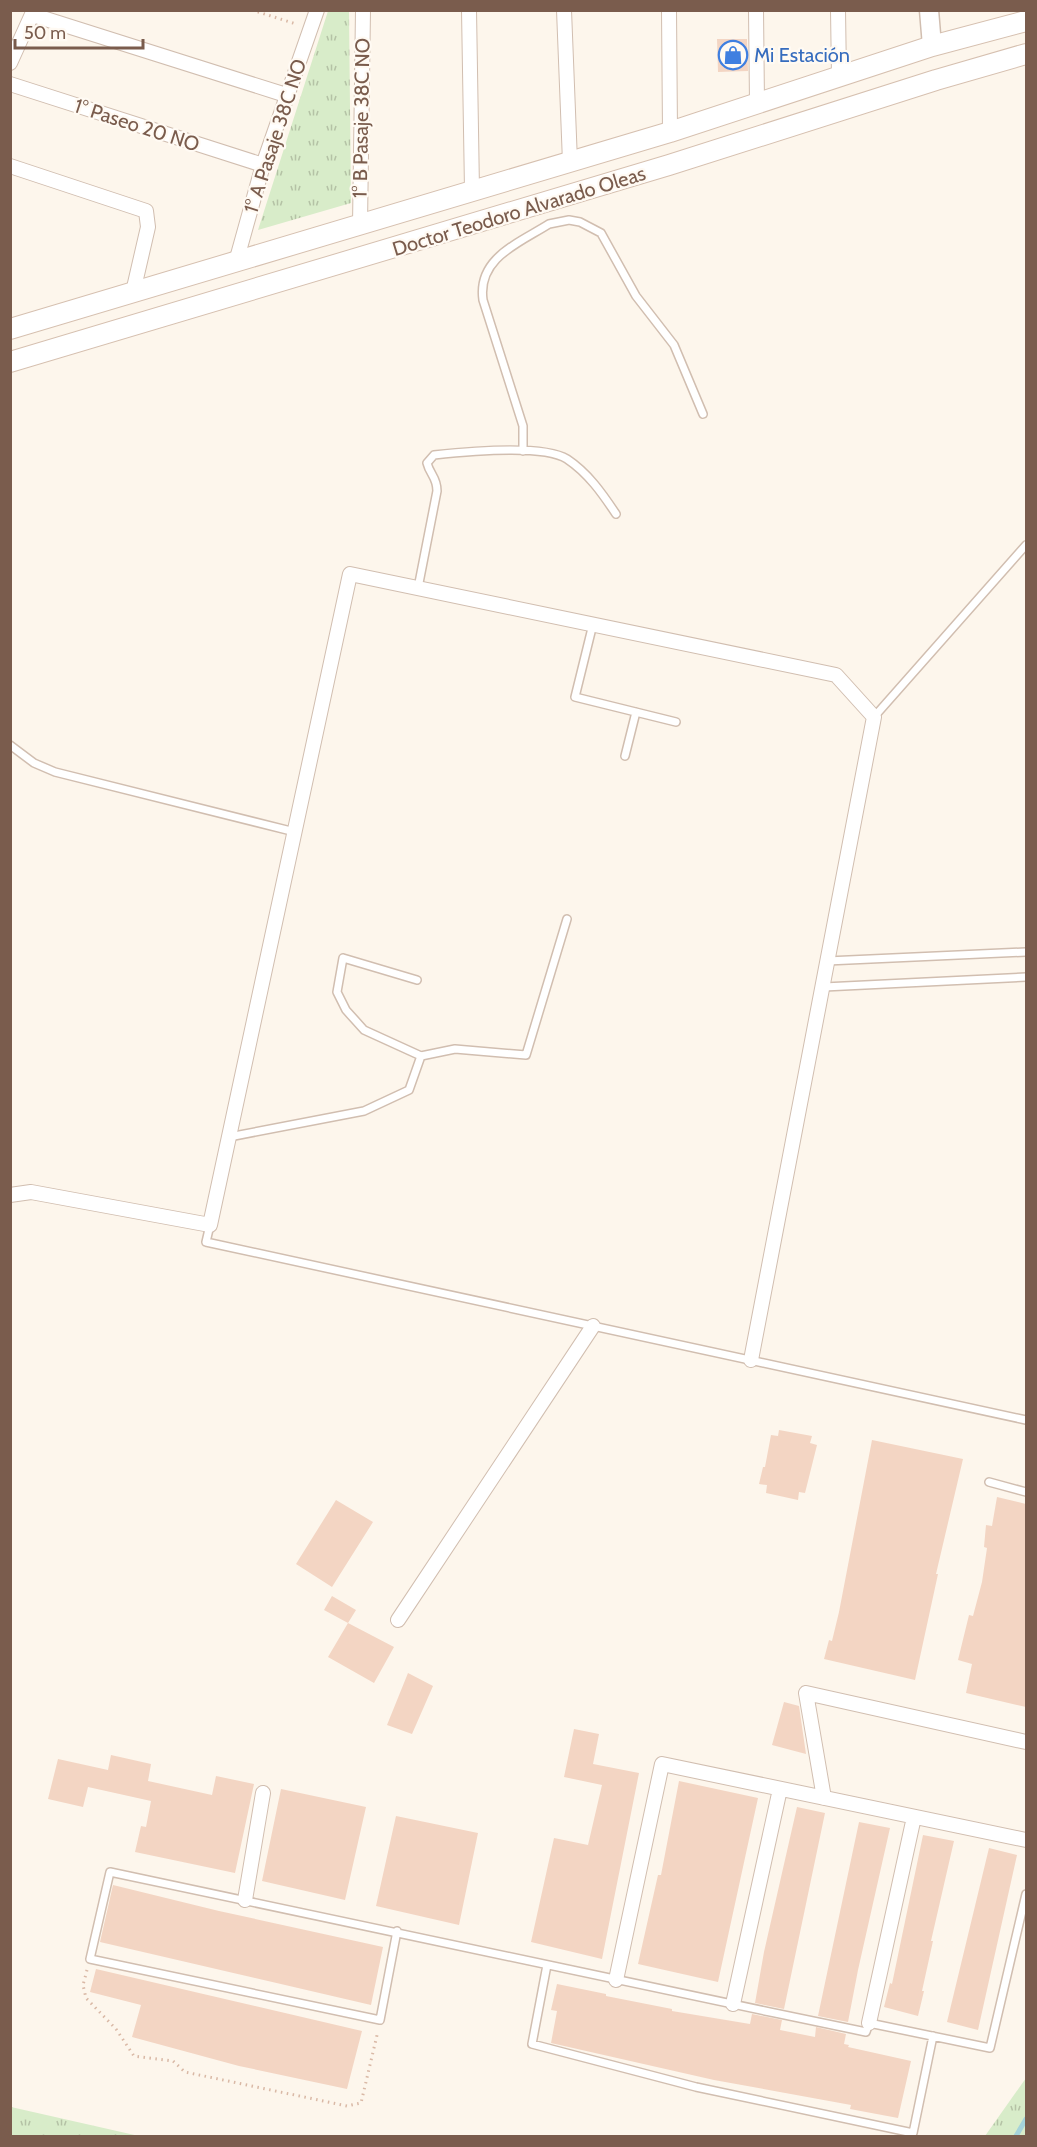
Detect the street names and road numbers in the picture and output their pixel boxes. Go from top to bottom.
street label: 1° B Pasaje 38C NO [348,38,374,198]
street label: 1° A Pasaje 38C NO [239,56,311,216]
street label: 1° Paseo 20 NO [71,93,203,157]
street label: Doctor Teodoro Alvarado Oleas [390,161,648,261]

